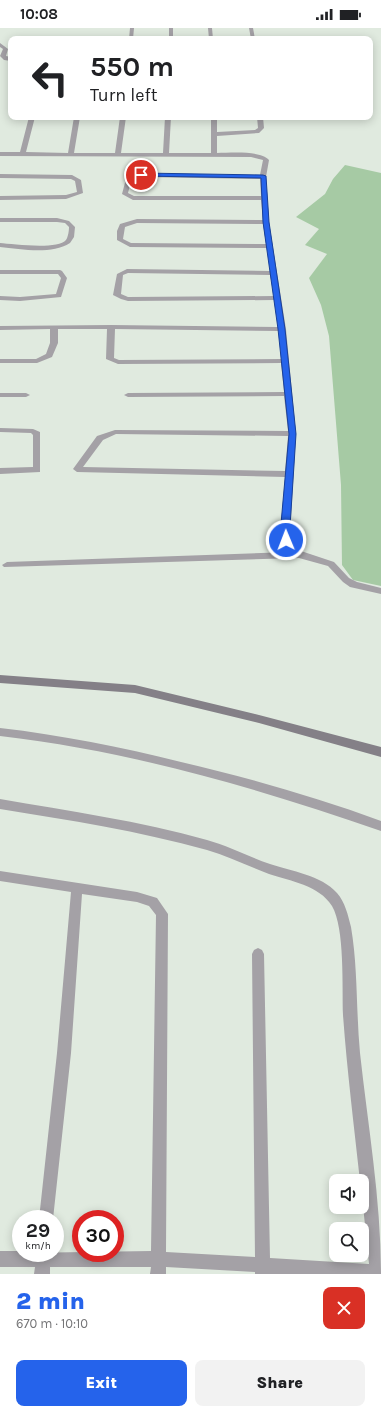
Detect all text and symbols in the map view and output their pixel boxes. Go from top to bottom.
text: 10:08 [20,5,58,23]
text: 550 m [90,50,174,83]
icon: left [24,52,76,104]
text: Turn left [90,84,158,106]
pin [124,158,158,192]
icon: arrive [130,164,152,186]
position arrow [265,519,307,561]
map controls [329,1174,369,1262]
button: sound [329,1174,369,1214]
speed limit sign: 30 [72,1210,124,1262]
text: 29 [26,1219,50,1242]
button: search [329,1222,369,1262]
text: km/h [25,1240,51,1252]
text: 2 min [16,1287,85,1315]
button: close [323,1287,365,1329]
text: 670 m · 10:10 [16,1316,88,1331]
button: Exit [16,1360,187,1406]
button: Share [195,1360,365,1406]

